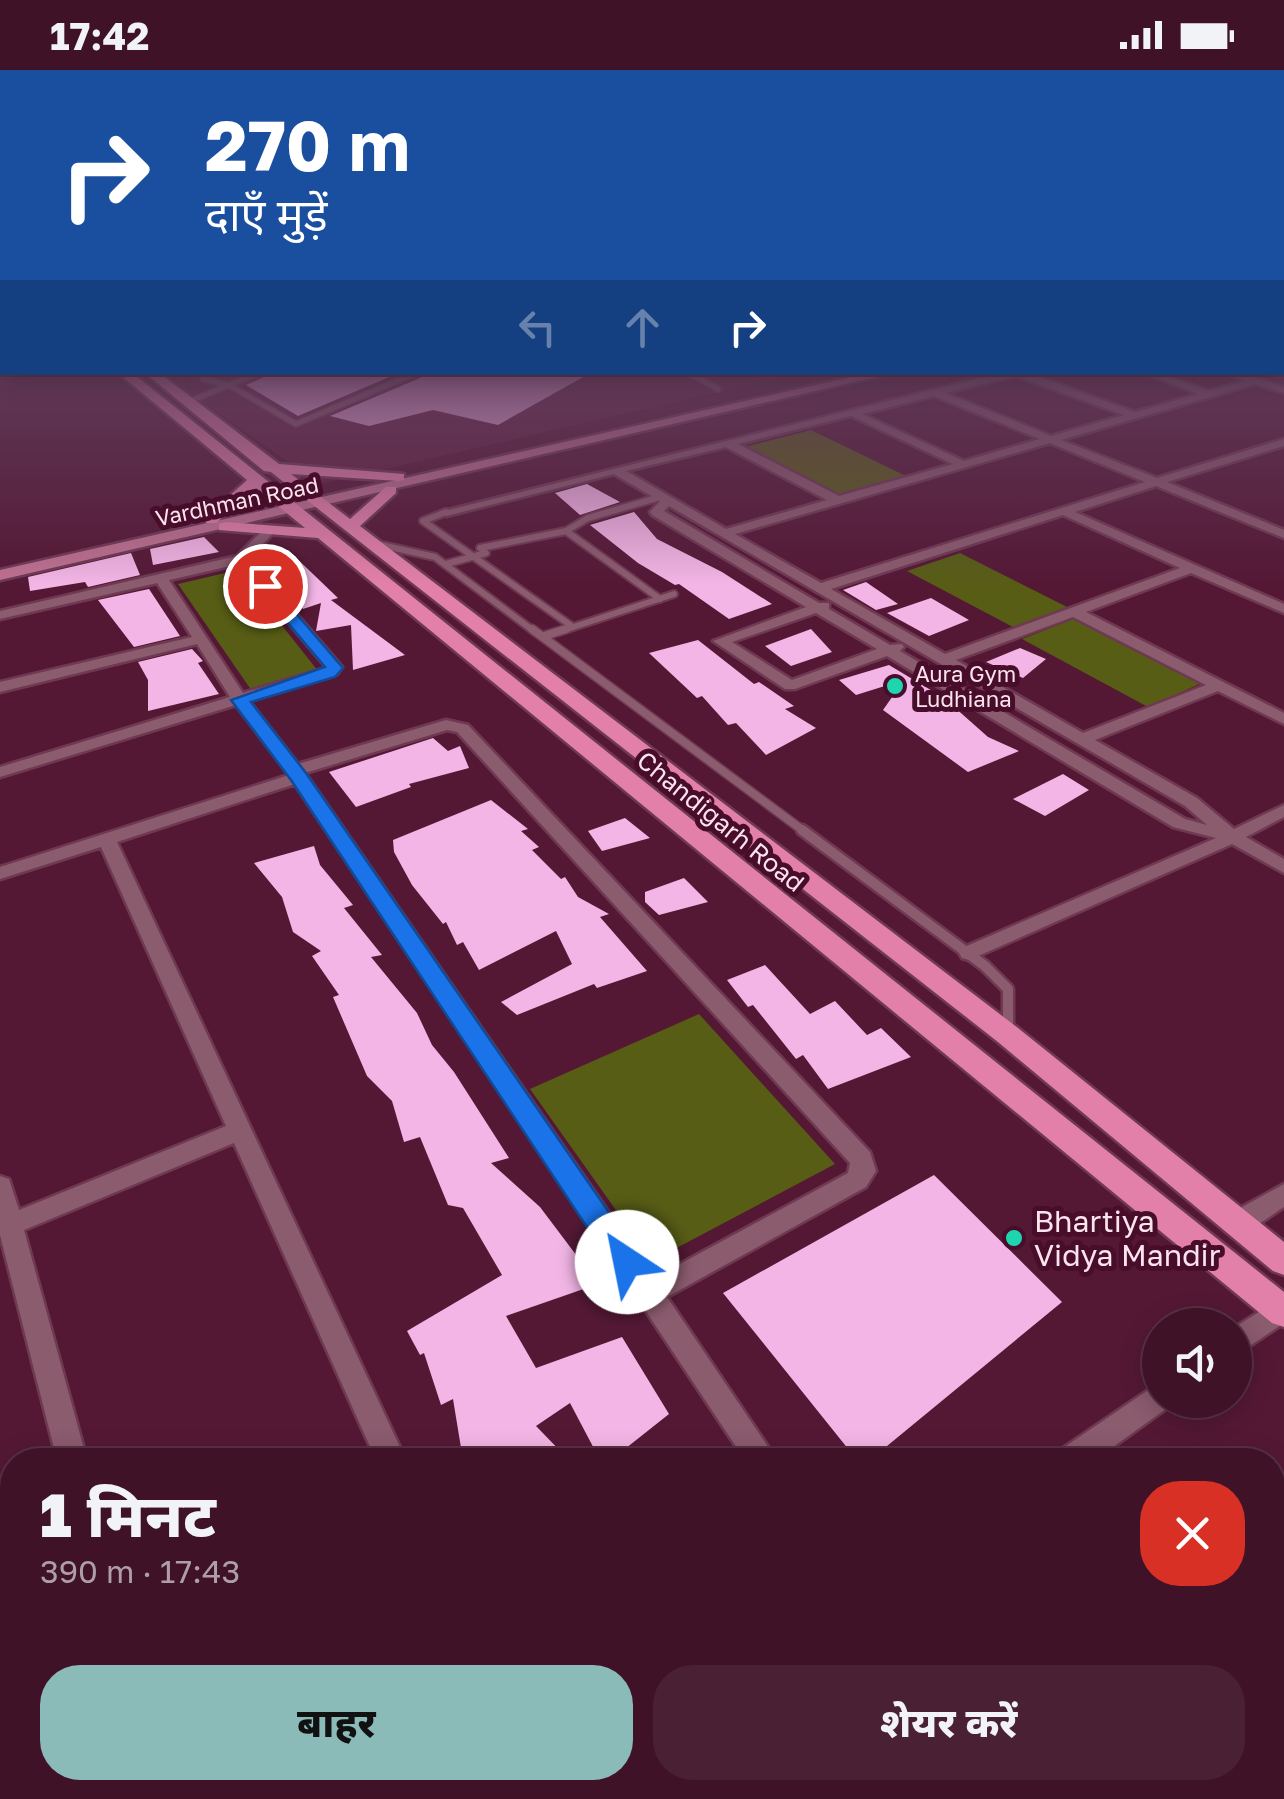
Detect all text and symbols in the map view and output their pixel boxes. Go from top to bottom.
text: 17:42 [50,13,149,58]
text: 270 m [205,102,410,186]
icon: right [40,110,170,240]
text: दाएँ मुड़ें [205,187,328,241]
icon: left [510,300,565,355]
icon: ahead [615,300,670,355]
icon: right [720,300,775,355]
street label: Vardhman Road [153,471,321,531]
pin [223,544,308,629]
icon: arrive [238,559,293,614]
place label: Aura Gym Ludhiana [915,660,1016,712]
marker: Aura Gym Ludhiana [884,675,906,697]
street label: Chandigarh Road [631,744,811,898]
place label: Bhartiya Vidya Mandir [1034,1203,1221,1273]
position arrow [575,1210,679,1314]
marker: Bhartiya Vidya Mandir [1003,1227,1025,1249]
map controls [1142,1308,1252,1418]
button: sound [1142,1308,1252,1418]
text: 1 मिनट [40,1478,216,1550]
button: close [1140,1481,1245,1586]
text: 390 m · 17:43 [40,1552,240,1590]
button: बाहर [40,1665,633,1780]
button: शेयर करें [653,1665,1245,1780]

